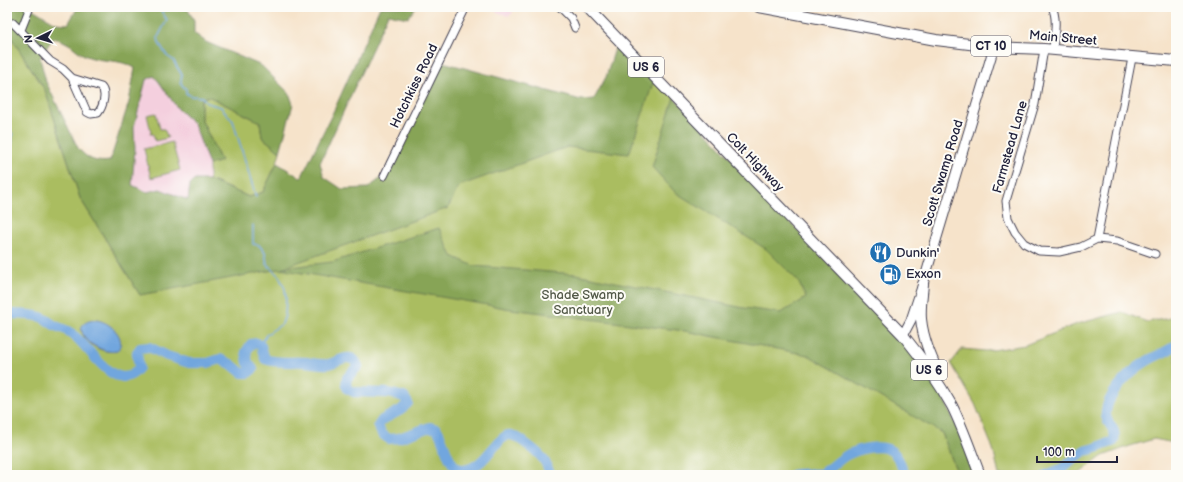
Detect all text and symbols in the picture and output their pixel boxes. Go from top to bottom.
north arrow [18,18,58,58]
street label: Main Street [1028,27,1098,49]
text: N [22,34,35,44]
road number: CT 10 [971,36,1011,56]
street label: Hotchkiss Road [387,41,441,131]
road number: US 6 [628,57,664,77]
street label: Farmstead Lane [989,99,1031,195]
street label: Scott Swamp Road [919,118,967,228]
street label: Colt Highway [723,129,787,195]
restaurant icon: Dunkin' [868,240,894,266]
place label: Dunkin' [896,245,940,261]
fuel station icon: Exxon [878,261,904,287]
place label: Exxon [906,266,941,282]
park label: Shade Swamp Sanctuary [542,287,624,318]
road number: US 6 [911,360,947,380]
scale bar [1037,438,1117,464]
text: 100 m [1043,445,1075,460]

